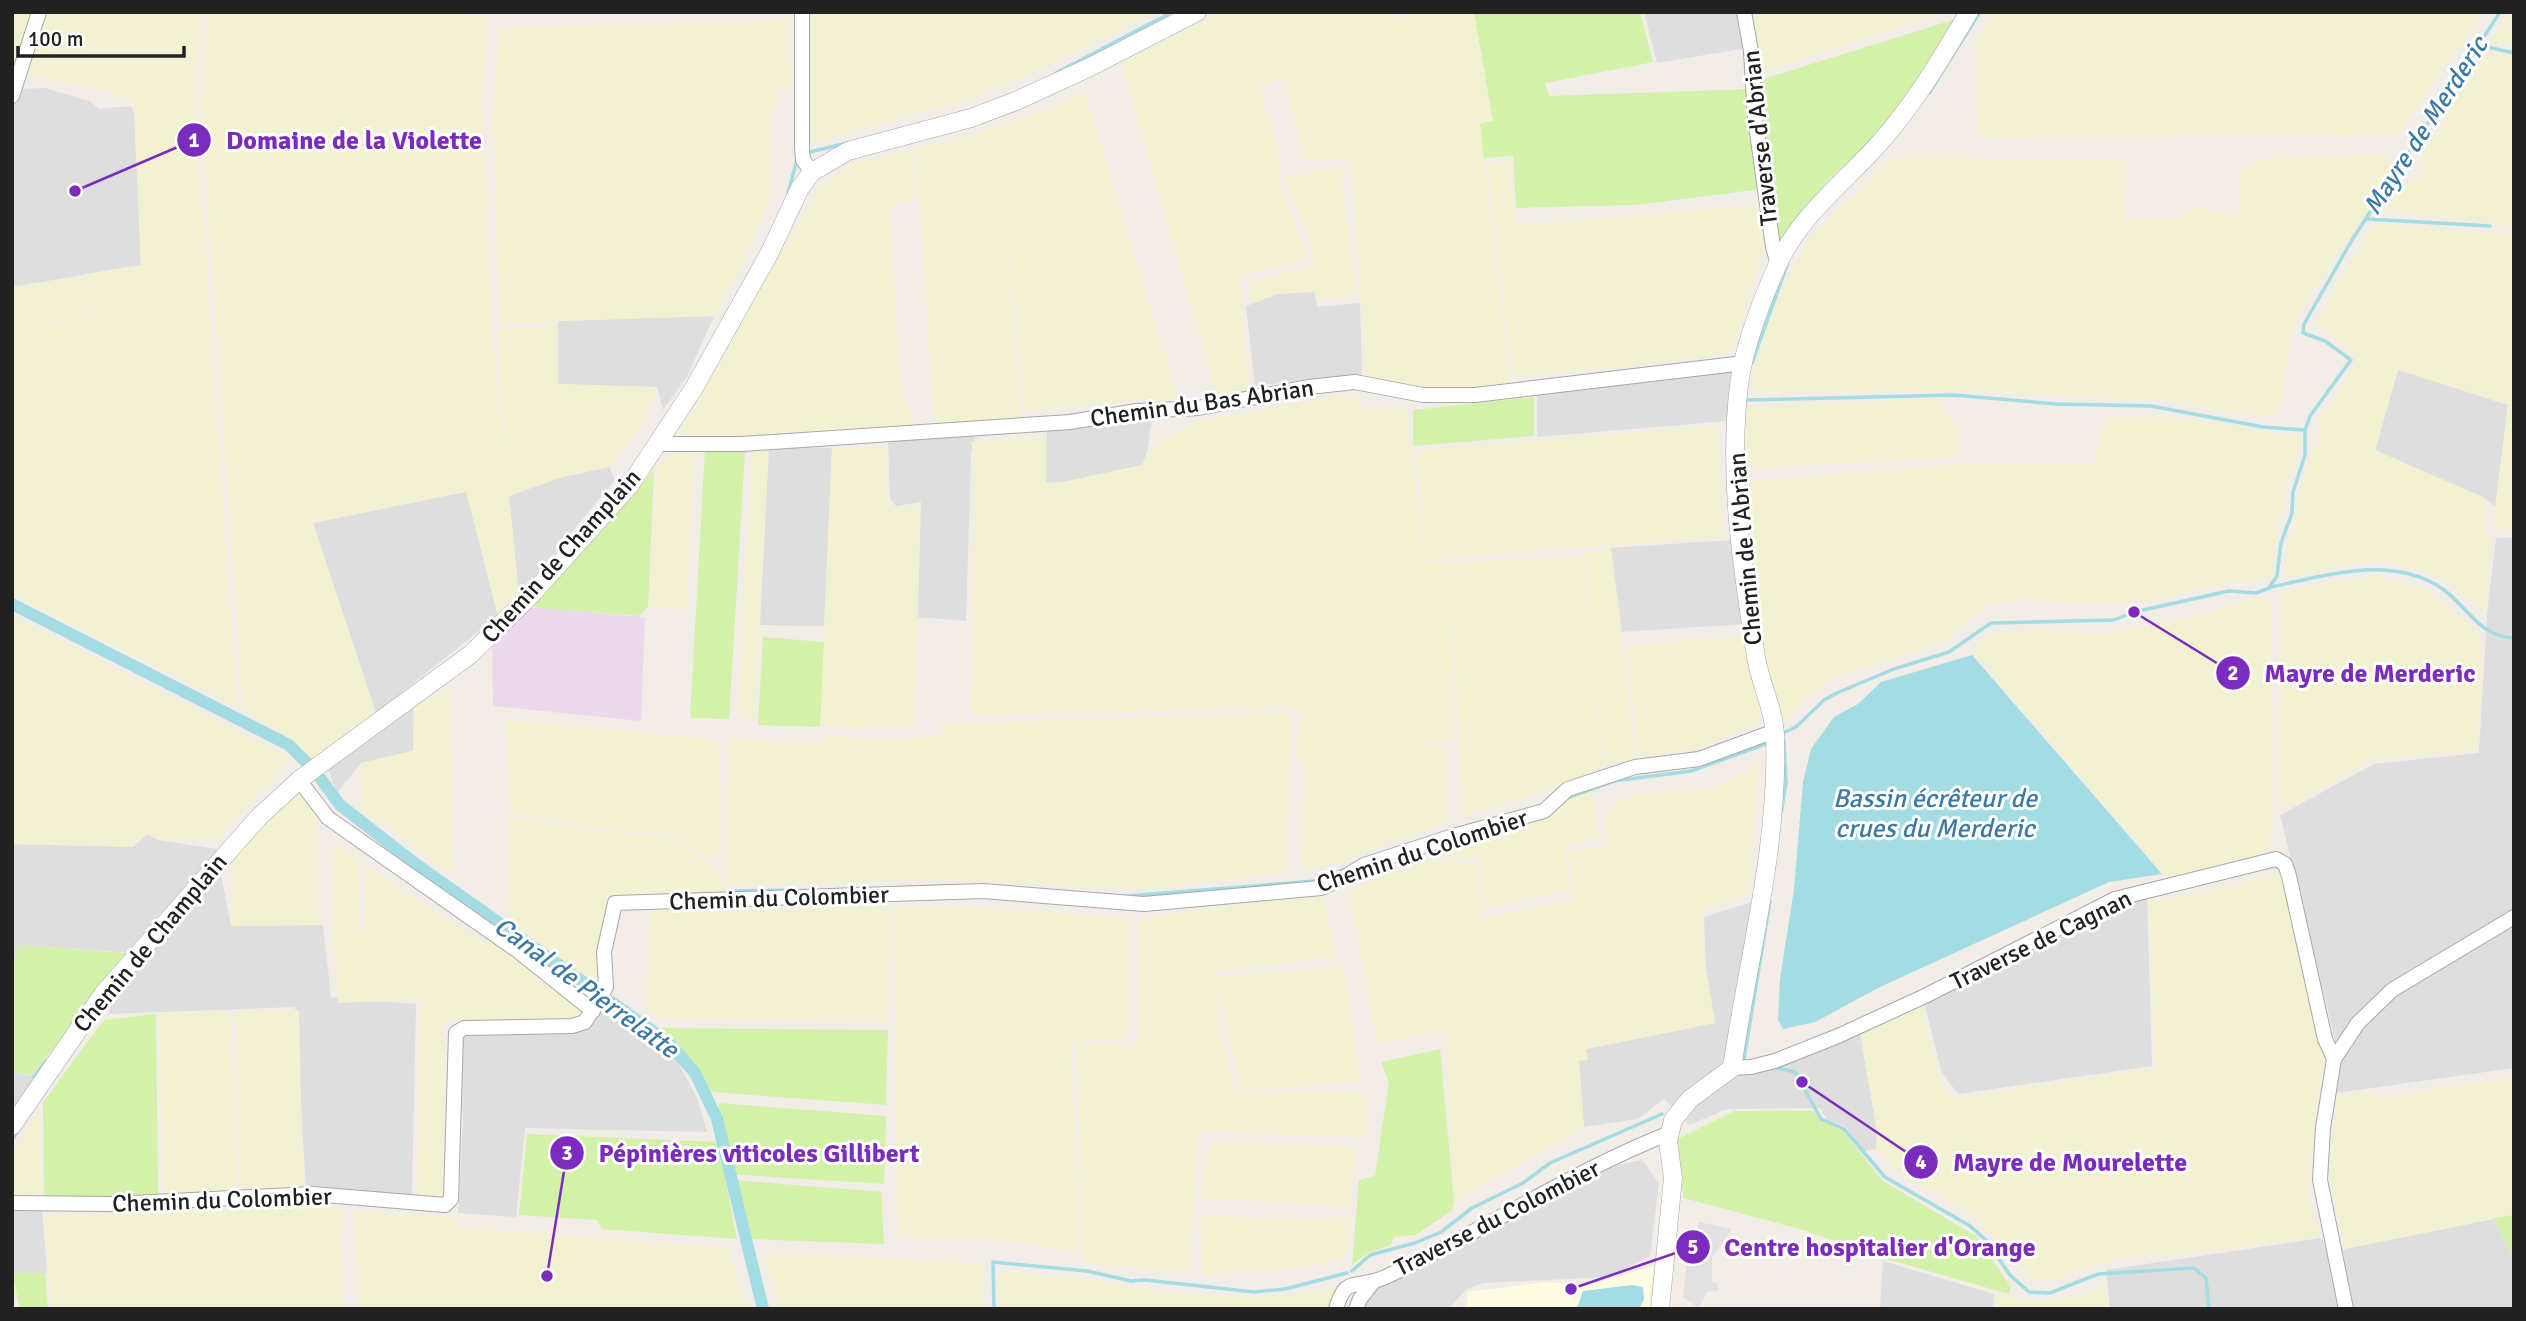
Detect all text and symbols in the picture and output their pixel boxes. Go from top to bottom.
scale bar [18,14,184,58]
text: 100 m [28,26,83,52]
water label: Mayre de Merderic [2357,30,2496,221]
street label: Traverse d'Abrian [1736,49,1784,227]
callout: Domaine de la Violette [177,116,496,163]
text: Domaine de la Violette [226,125,482,157]
text: 1 [188,127,200,153]
street label: Chemin du Bas Abrian [1088,372,1316,434]
street label: Chemin de l'Abrian [1722,451,1768,647]
street label: Chemin de Champlain [475,463,647,649]
callout: Mayre de Merderic [2215,650,2490,697]
text: Mayre de Merderic [2264,658,2476,690]
text: 2 [2227,660,2239,686]
water label: Bassin écrêteur de crues du Merderic [1833,783,2039,845]
street label: Chemin du Colombier [1313,803,1531,899]
street label: Chemin de Champlain [67,848,233,1038]
street label: Chemin du Colombier [669,879,890,917]
street label: Traverse de Cagnan [1946,883,2136,997]
water label: Canal de Pierrelatte [488,910,686,1067]
callout: Pépinières viticoles Gillibert [549,1129,934,1176]
text: Pépinières viticoles Gillibert [598,1138,920,1170]
callout: Mayre de Mourelette [1904,1138,2201,1185]
text: 3 [561,1140,573,1166]
text: Mayre de Mourelette [1953,1147,2187,1179]
text: 4 [1915,1149,1927,1175]
street label: Traverse du Colombier [1389,1153,1605,1283]
street label: Chemin du Colombier [112,1181,333,1219]
callout: Centre hospitalier d'Orange [1675,1223,2050,1270]
text: Centre hospitalier d'Orange [1724,1232,2036,1264]
text: 5 [1687,1234,1699,1260]

